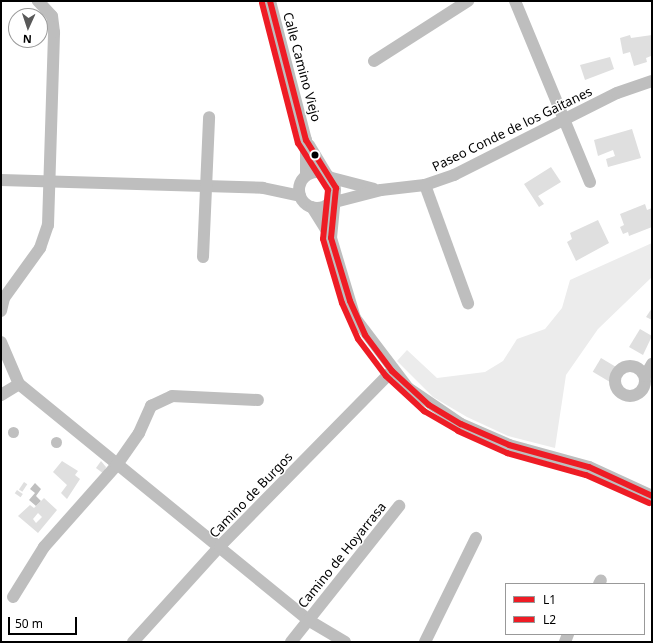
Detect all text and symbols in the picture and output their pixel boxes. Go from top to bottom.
north arrow [8,8,48,48]
street label: Calle Camino Viejo [280,10,324,124]
text: N [23,32,32,47]
street label: Paseo Conde de los Gaitanes [429,83,595,175]
unlabelled marker [310,150,320,160]
street label: Camino de Burgos [206,449,296,541]
street label: Camino de Hoyarrasa [295,499,389,611]
legend [505,583,645,635]
text: L1 [543,591,556,608]
scale bar [10,609,79,635]
text: L2 [543,611,556,628]
text: 50 m [15,615,43,632]

